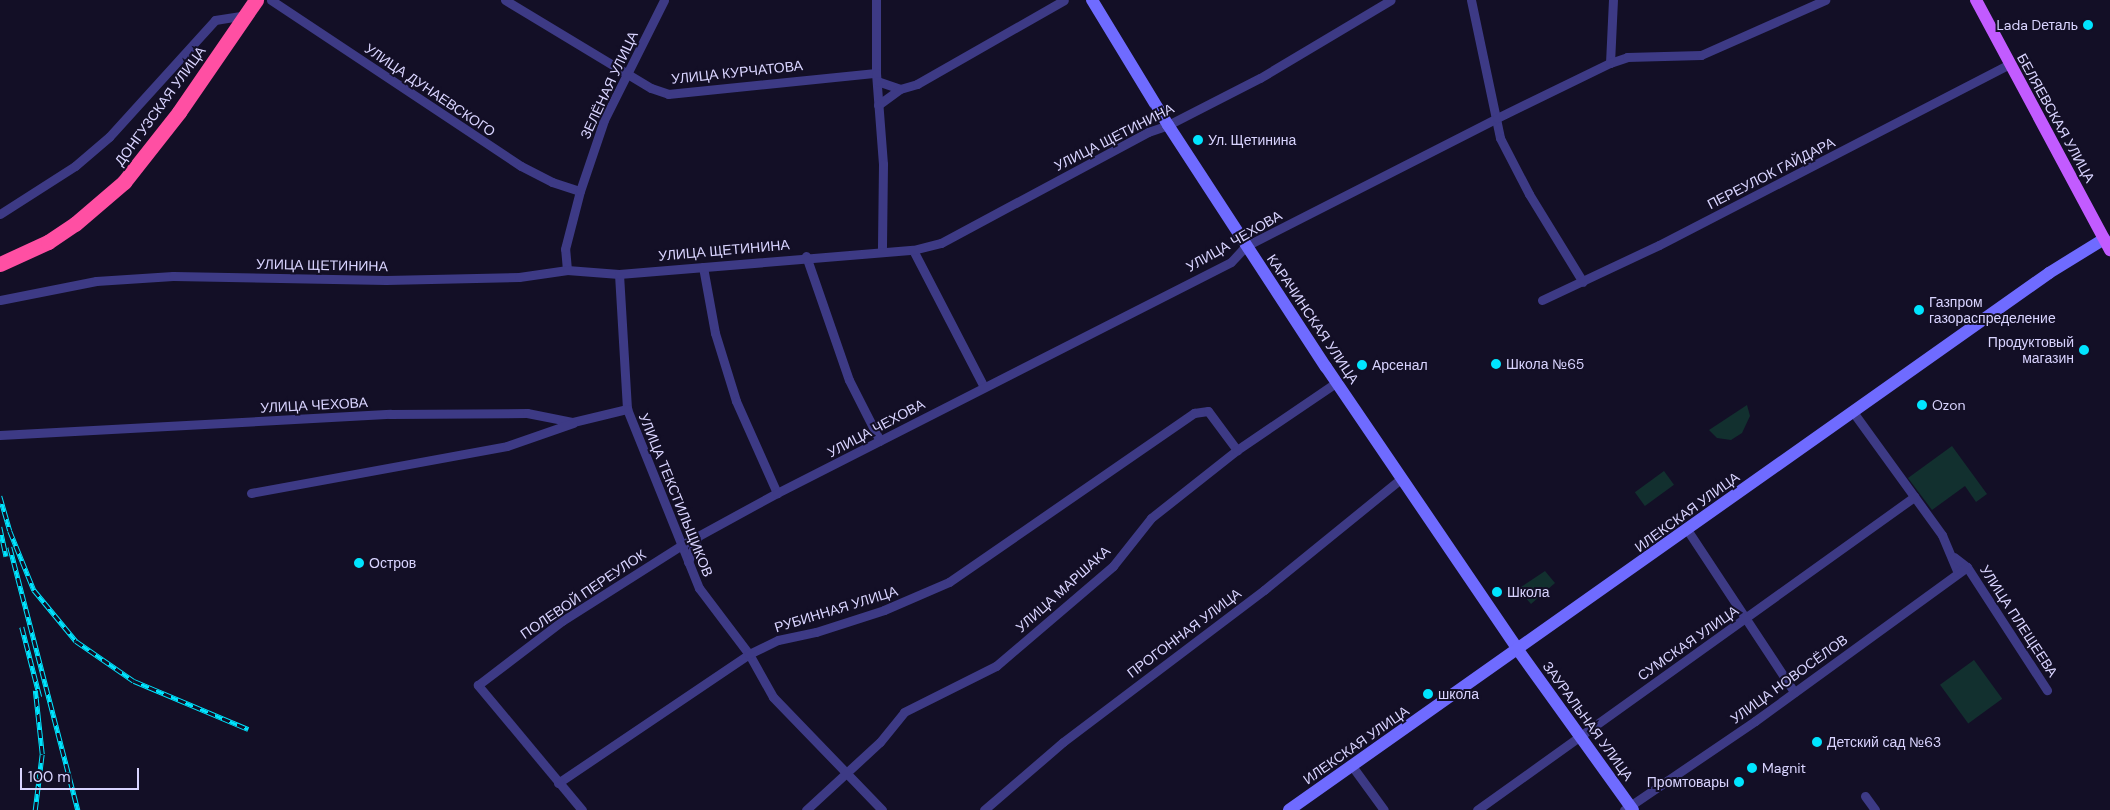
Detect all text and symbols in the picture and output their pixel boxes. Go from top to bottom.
place label: Lada Dеталь [1996,17,2078,33]
marker: Lada Dеталь [2082,19,2094,31]
street label: ЗЕЛЁНАЯ УЛИЦА [577,28,641,142]
street label: УЛИЦА ДУНАЕВСКОГО [361,40,499,140]
street label: ДОНГУЗСКАЯ УЛИЦА [111,43,209,169]
street label: БЕЛЯЕВСКАЯ УЛИЦА [2014,51,2098,185]
street label: УЛИЦА КУРЧАТОВА [670,57,804,87]
street label: УЛИЦА ЩЕТИНИНА [1051,100,1177,174]
place label: Ул. Щетинина [1208,132,1296,148]
street label: ПЕРЕУЛОК ГАЙДАРА [1704,133,1838,213]
marker: Ул. Щетинина [1192,134,1204,146]
street label: УЛИЦА ЧЕХОВА [1183,207,1285,275]
street label: УЛИЦА ЩЕТИНИНА [658,236,790,264]
street label: КАРАЧИНСКАЯ УЛИЦА [1263,251,1363,387]
street label: УЛИЦА ЩЕТИНИНА [256,255,388,275]
place label: Газпром газораспределение [1929,294,2056,326]
marker: Газпром газораспределение [1913,304,1925,316]
place label: Продуктовый магазин [1988,334,2074,367]
marker: Продуктовый магазин [2078,344,2090,356]
place label: Школа №65 [1506,356,1584,372]
place label: Арсенал [1372,357,1428,373]
marker: Школа №65 [1490,358,1502,370]
marker: Арсенал [1356,359,1368,371]
street label: УЛИЦА ЧЕХОВА [260,394,368,416]
street label: УЛИЦА ЧЕХОВА [824,395,928,461]
place label: Ozon [1932,397,1966,413]
marker: Ozon [1916,399,1928,411]
street label: УЛИЦА ТЕКСТИЛЬЩИКОВ [635,411,717,579]
street label: ИЛЕКСКАЯ УЛИЦА [1631,468,1743,556]
street label: УЛИЦА МАРШАКА [1012,542,1114,636]
street label: ПОЛЕВОЙ ПЕРЕУЛОК [517,546,649,642]
place label: Остров [369,555,416,571]
marker: Остров [353,557,365,569]
street label: УЛИЦА ПЛЕЩЕЕВА [1977,562,2061,680]
street label: РУБИННАЯ УЛИЦА [772,582,900,636]
place label: Школа [1507,584,1550,600]
street label: ПРОГОННАЯ УЛИЦА [1124,585,1244,681]
marker: Школа [1491,586,1503,598]
street label: СУМСКАЯ УЛИЦА [1634,602,1742,684]
street label: УЛИЦА НОВОСЁЛОВ [1727,631,1851,727]
street label: ЗАУРАЛЬНАЯ УЛИЦА [1539,658,1637,784]
place label: школа [1438,686,1479,702]
marker: школа [1422,688,1434,700]
street label: ИЛЕКСКАЯ УЛИЦА [1300,702,1412,788]
place label: Детский сад №63 [1827,734,1941,750]
marker: Детский сад №63 [1811,736,1823,748]
scale bar [22,758,141,790]
place label: Magnit [1762,760,1806,776]
marker: Magnit [1746,762,1758,774]
text: 100 m [28,767,71,787]
place label: Промтовары [1647,774,1729,790]
marker: Промтовары [1733,776,1745,788]

